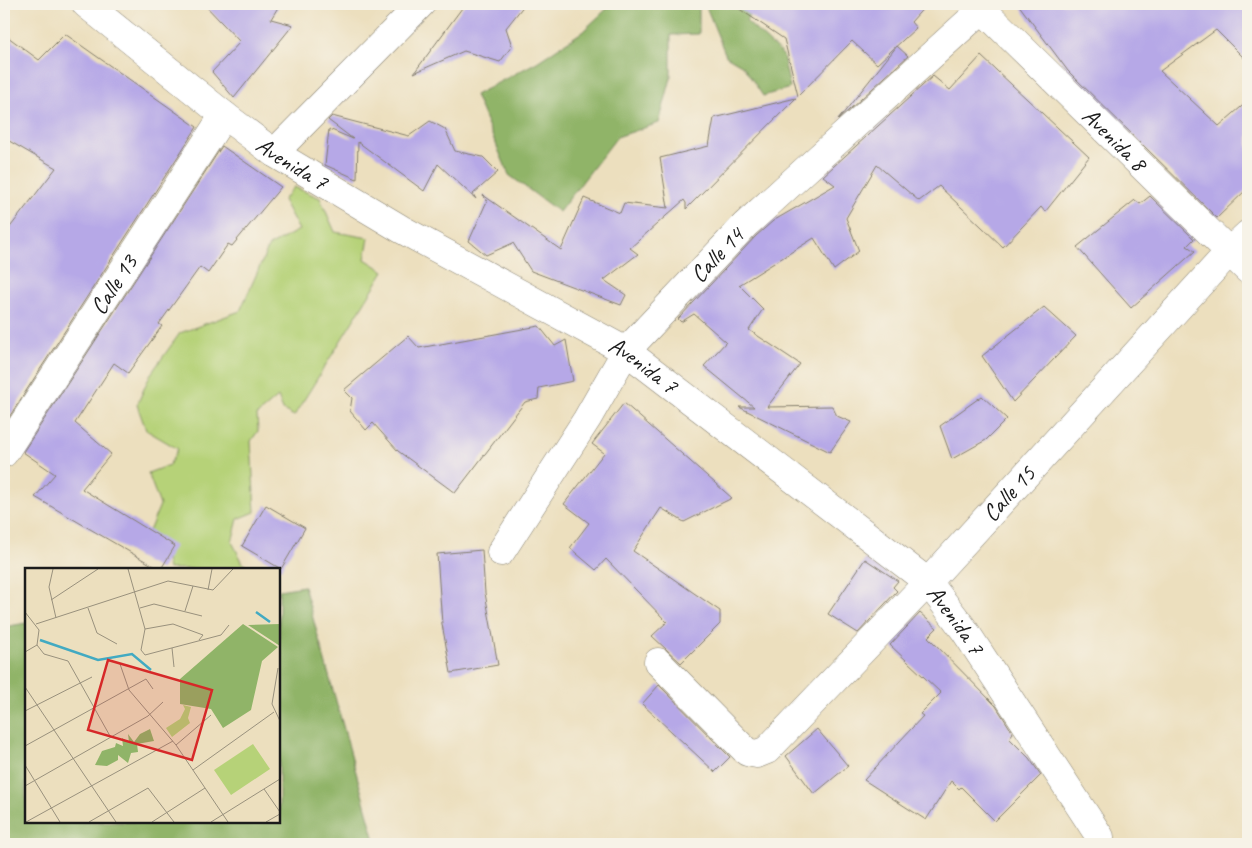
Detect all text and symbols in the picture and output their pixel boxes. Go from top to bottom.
street label: Avenida 8 [1076,101,1155,179]
street label: Avenida 7 [250,130,335,198]
street label: Calle 14 [684,219,752,289]
street label: Calle 13 [83,247,145,320]
street label: Avenida 7 [604,330,685,401]
street label: Calle 15 [976,458,1043,528]
inset map [25,568,280,823]
street label: Avenida 7 [921,579,992,661]

